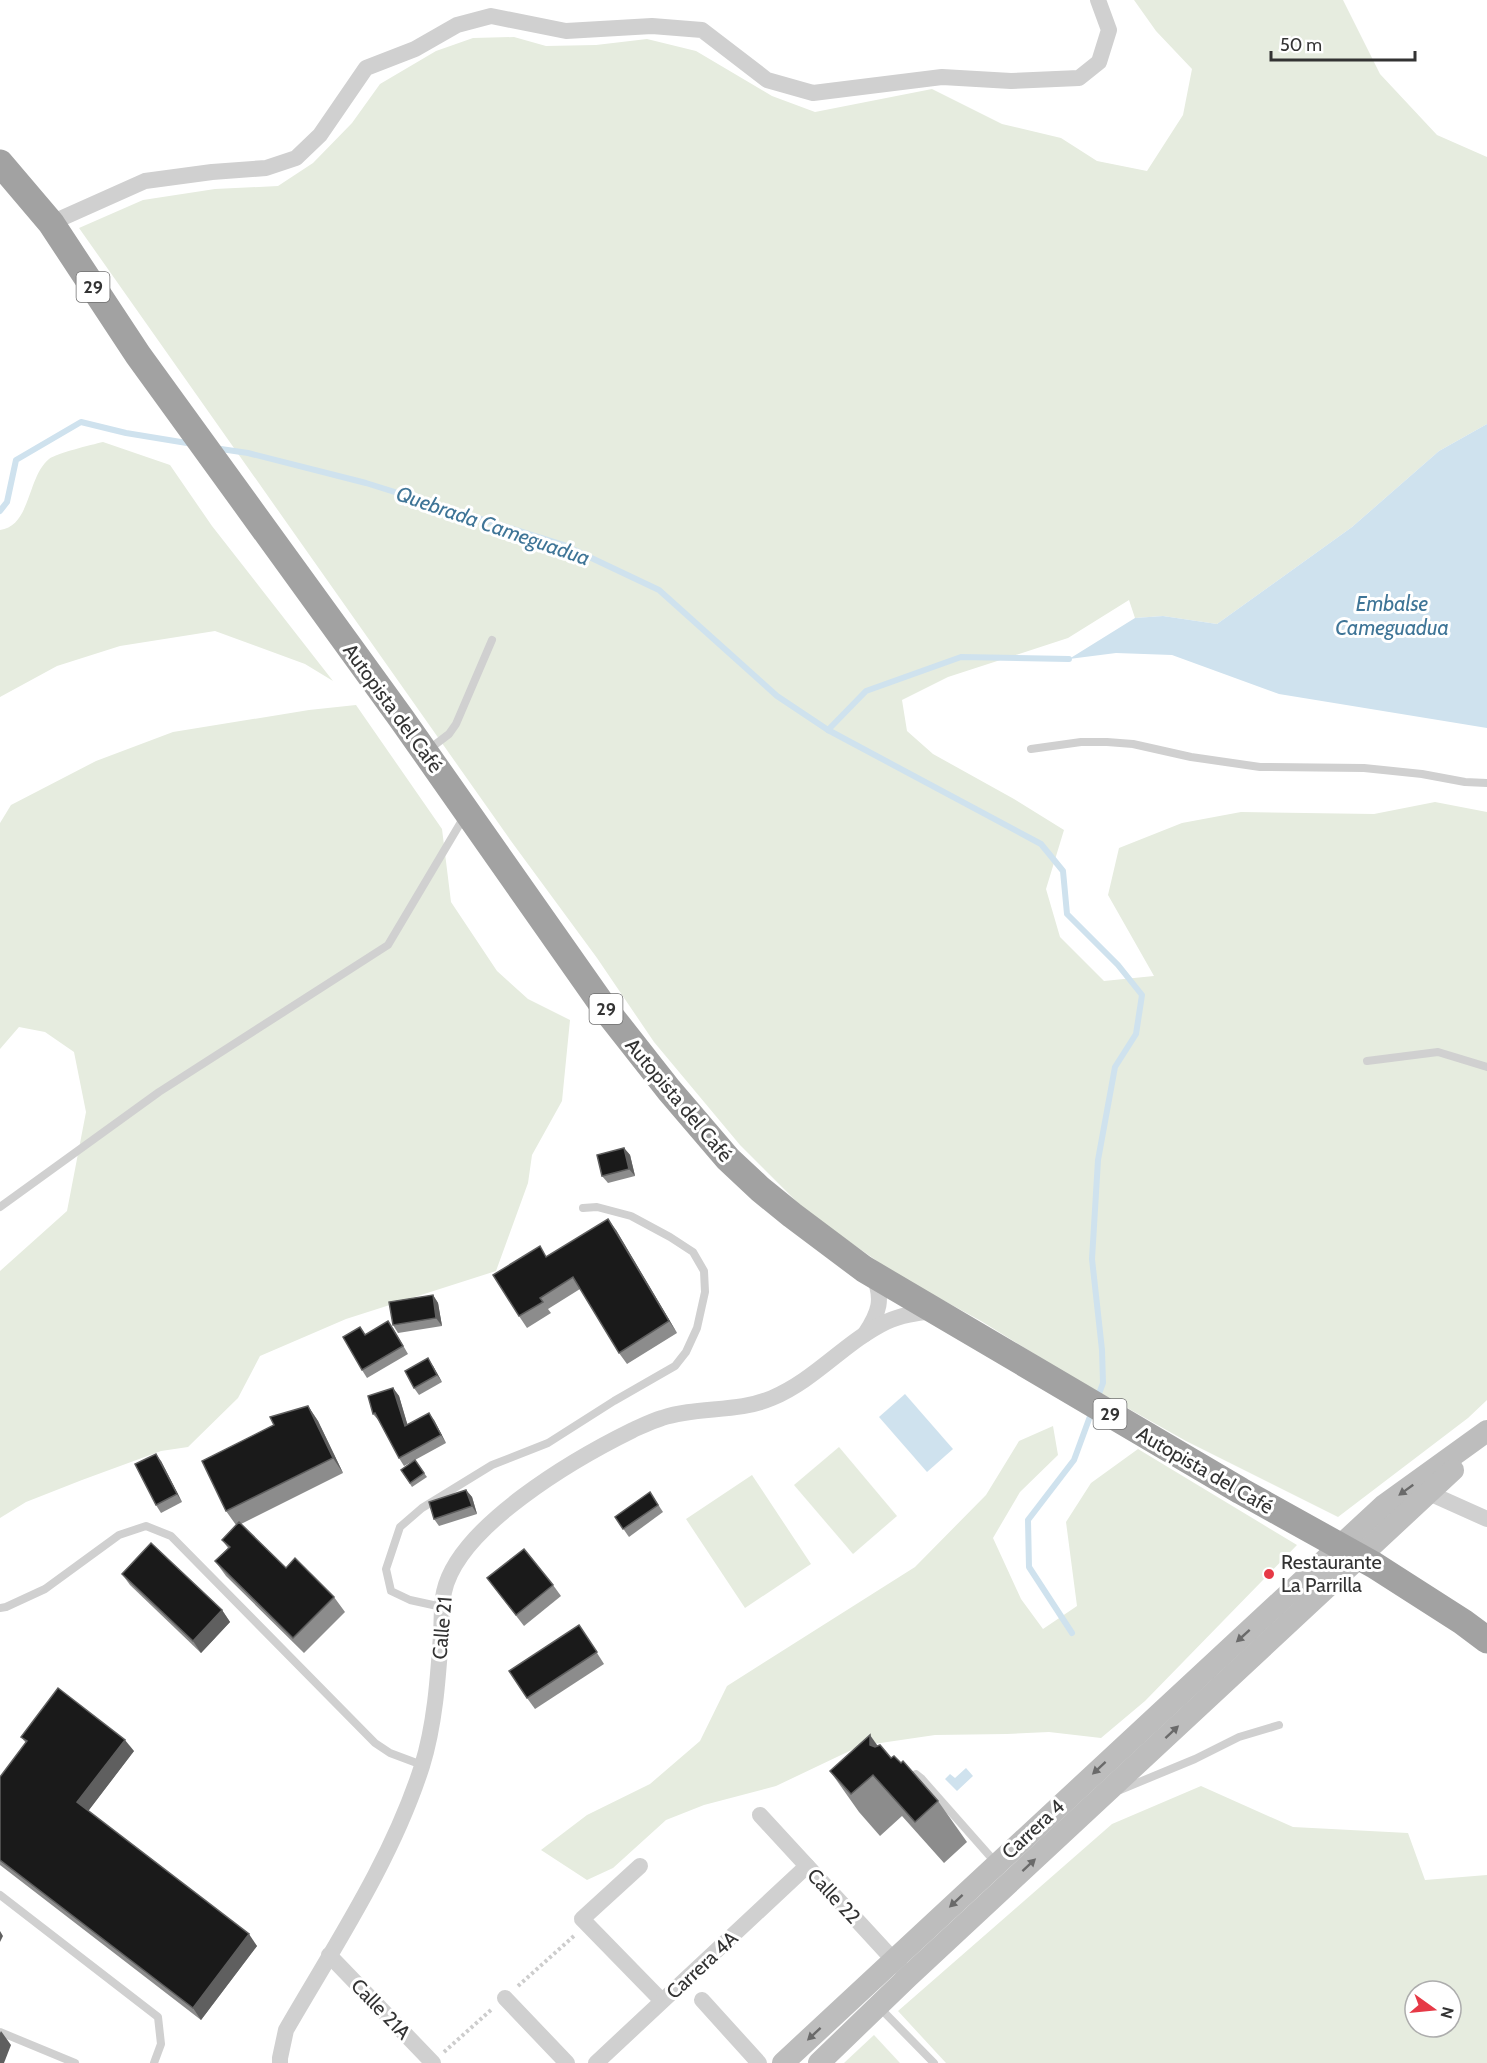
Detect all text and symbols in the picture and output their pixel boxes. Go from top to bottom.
scale bar [1271,24,1415,62]
text: 50 m [1280,34,1322,56]
road number: 29 [76,272,110,302]
water label: Quebrada Cameguadua [393,481,593,570]
water label: Embalse Cameguadua [1335,591,1449,640]
street label: Autopista del Café [338,639,448,777]
road number: 29 [590,994,622,1024]
street label: Autopista del Café [620,1033,738,1167]
road number: 29 [1094,1399,1126,1429]
street label: Autopista del Café [1132,1421,1278,1519]
one-way arrow [1398,1484,1414,1496]
place label: Restaurante La Parrilla [1281,1550,1382,1597]
marker: Restaurante La Parrilla [1262,1567,1276,1581]
street label: Calle 21 [427,1596,457,1660]
one-way arrow [1236,1629,1251,1642]
one-way arrow [1165,1725,1180,1739]
one-way arrow [1092,1761,1107,1774]
street label: Carrera 4 [997,1794,1069,1864]
one-way arrow [1022,1858,1036,1872]
street label: Calle 22 [802,1863,866,1929]
one-way arrow [949,1893,963,1907]
street label: Carrera 4A [661,1926,743,2004]
street label: Calle 21A [346,1974,416,2045]
north arrow [1403,1979,1463,2039]
text: N [1436,2005,1458,2021]
one-way arrow [806,2027,821,2041]

